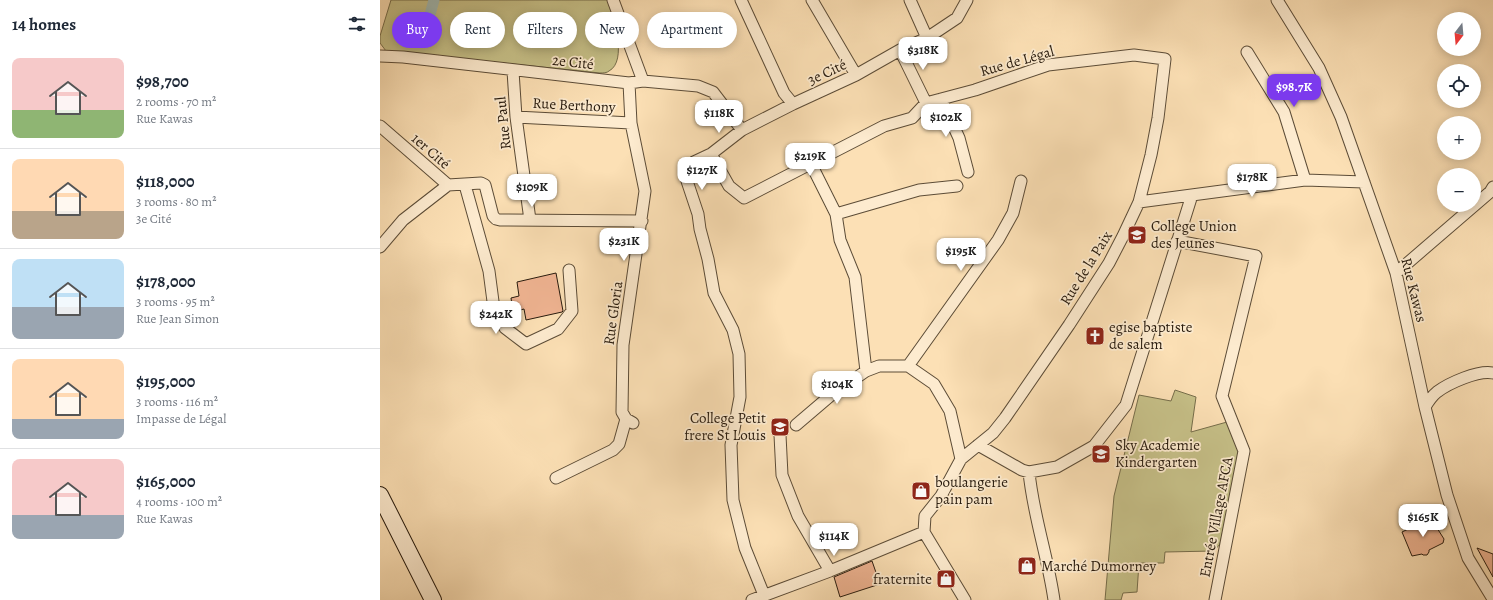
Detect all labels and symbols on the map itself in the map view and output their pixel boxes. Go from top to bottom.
north arrow [1437,12,1481,56]
pin: $318K [895,37,951,71]
street label: Rue de Légal [978,41,1057,81]
street label: 2e Cité [551,50,595,74]
street label: 3e Cité [804,54,850,90]
pin: $98.7K [1261,74,1327,108]
street label: Rue Berthony [532,93,616,117]
street label: Rue Paul [490,95,516,151]
pin: $118K [691,100,747,134]
pin: $102K [918,104,974,138]
street label: 1er Cité [407,129,455,174]
pin: $219K [782,143,838,177]
pin: $127K [674,157,730,191]
pin: $178K [1224,164,1280,198]
pin: $109K [504,174,560,208]
place label: College Union des Jeunes [1151,216,1237,253]
school or university icon: College Union des Jeunes [1126,224,1148,246]
street label: Rue de la Paix [1055,227,1117,309]
pin: $231K [596,228,652,262]
pin: $195K [933,238,989,272]
street label: Rue Kawas [1396,256,1432,324]
street label: Rue Gloria [599,280,627,346]
pin: $242K [468,301,524,335]
place label: egise baptiste de salem [1109,317,1193,354]
church icon: egise baptiste de salem [1084,325,1106,347]
pin: $104K [809,371,865,405]
place label: College Petit frere St Louis [684,408,766,445]
school or university icon: College Petit frere St Louis [769,416,791,438]
place label: Sky Academie Kindergarten [1115,435,1200,472]
school or university icon: Sky Academie Kindergarten [1090,443,1112,465]
street label: Entrée Village AFCA [1195,455,1238,579]
place label: boulangerie pain pam [935,472,1008,509]
shop icon: boulangerie pain pam [910,480,932,502]
pin: $165K [1395,504,1451,538]
pin: $114K [806,523,862,557]
shop icon: Marché Dumorney [1016,555,1038,577]
place label: Marché Dumorney [1041,556,1156,576]
shop icon: fraternite [935,568,957,590]
place label: fraternite [873,569,932,589]

